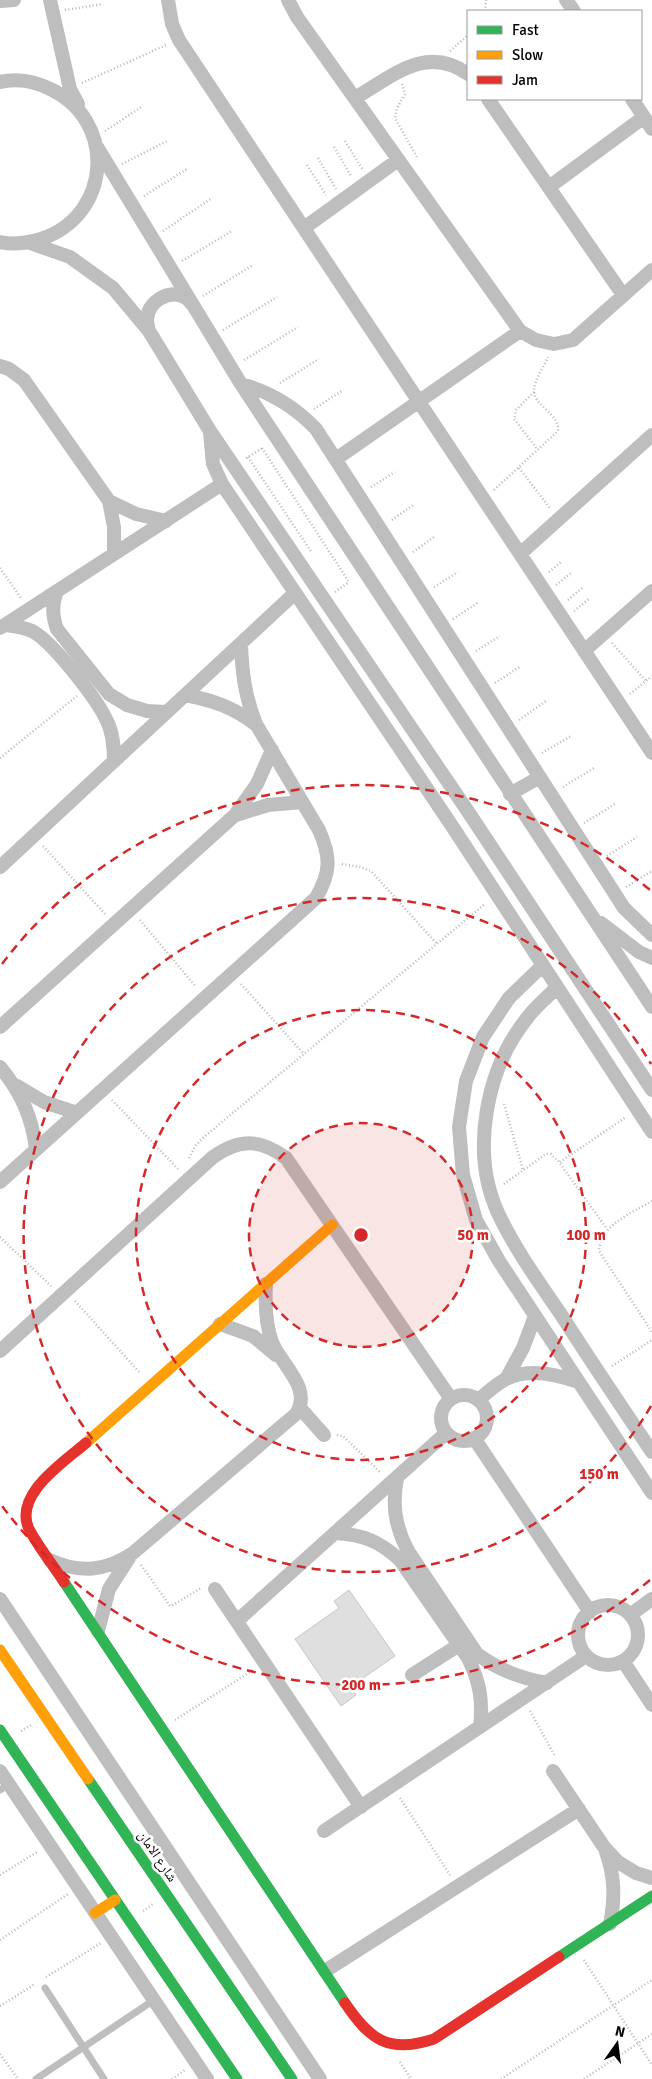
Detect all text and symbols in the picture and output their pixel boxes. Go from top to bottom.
legend [467,10,642,100]
text: Fast [512,21,539,39]
text: Slow [512,46,543,64]
text: Jam [512,71,538,89]
centre of rings [352,1226,370,1244]
text: 50 m [457,1226,489,1244]
text: 100 m [566,1226,606,1244]
text: 150 m [579,1465,619,1483]
text: 200 m [341,1676,381,1694]
street label: شارع الامان [133,1827,181,1886]
north arrow [592,2019,642,2069]
text: N [613,2022,627,2041]

